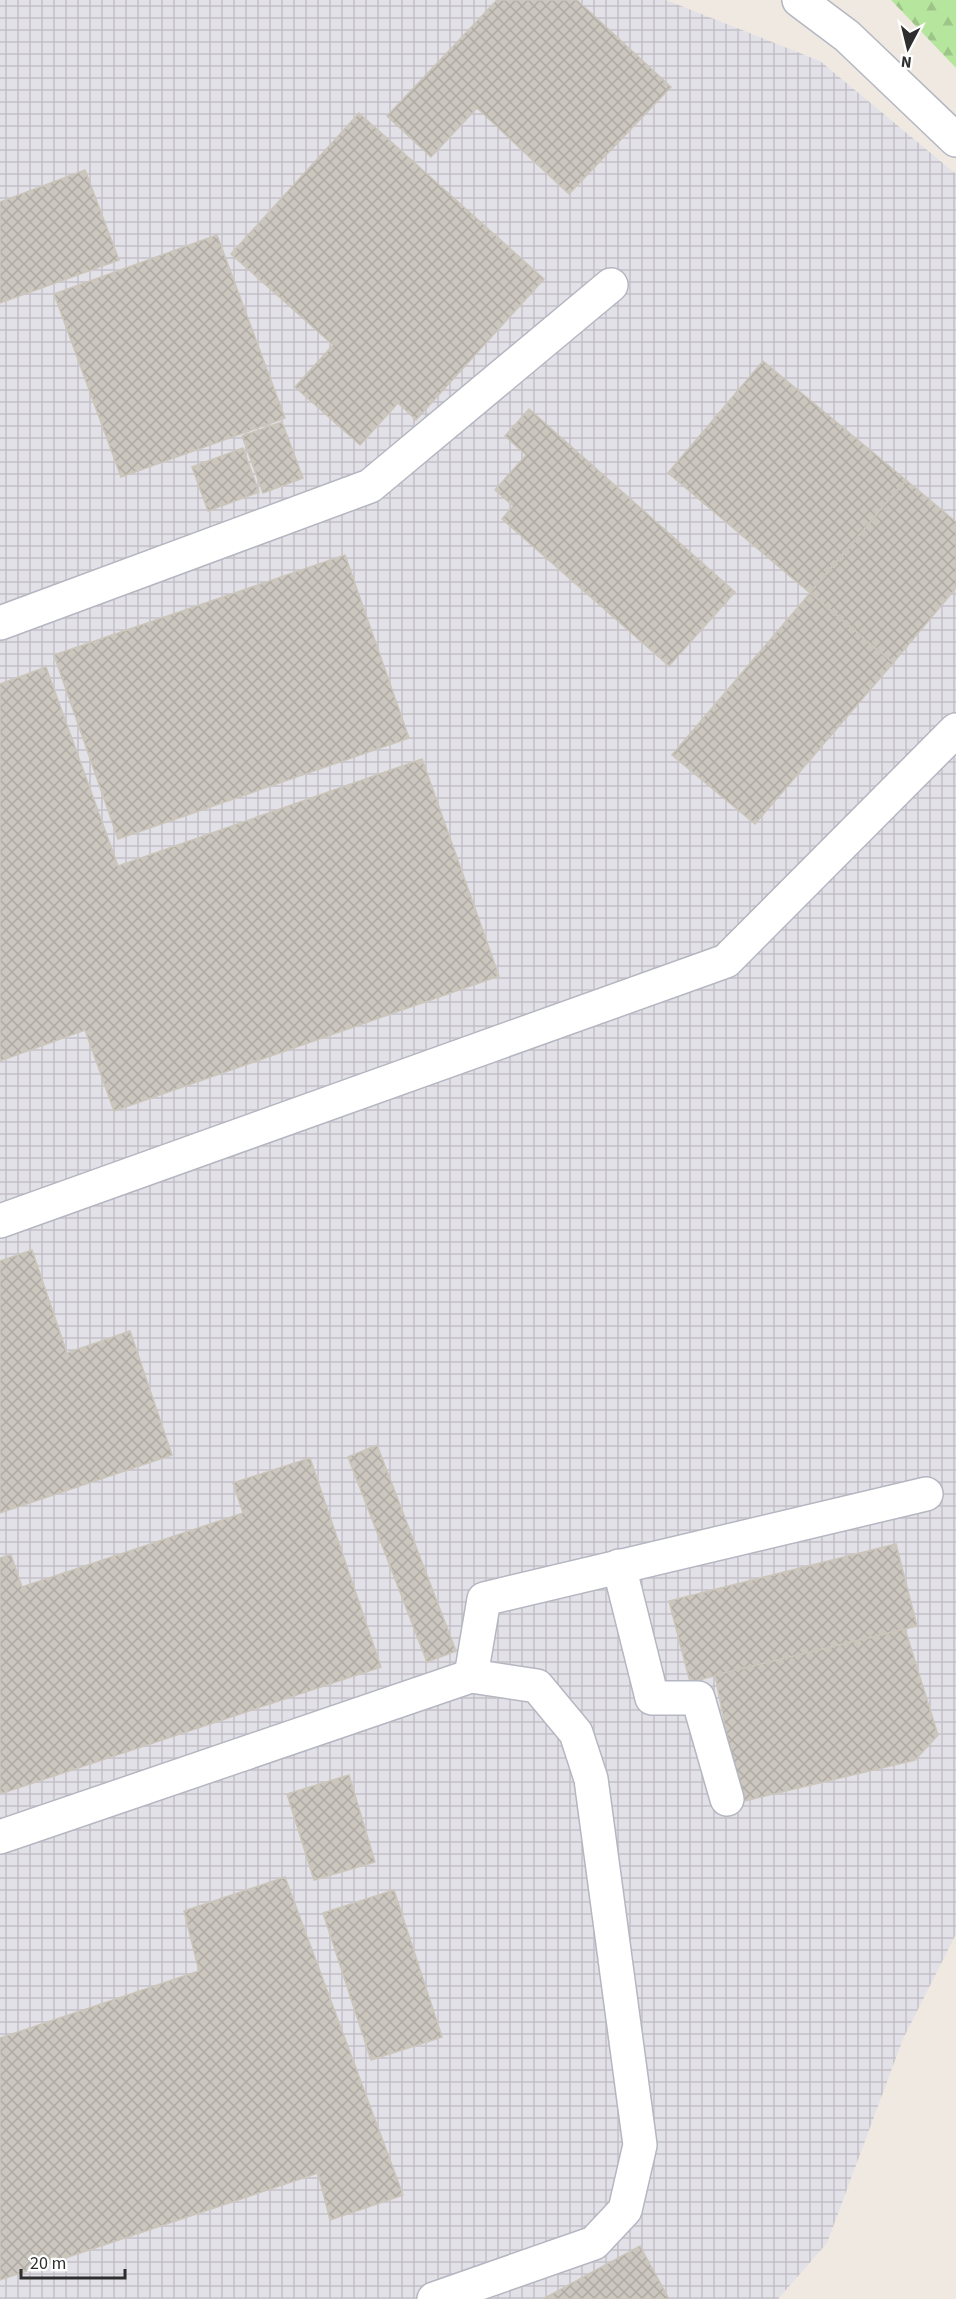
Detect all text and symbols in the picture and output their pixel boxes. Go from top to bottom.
north arrow [878,18,938,78]
text: N [900,50,913,73]
scale bar [21,2242,124,2280]
text: 20 m [30,2251,66,2276]

